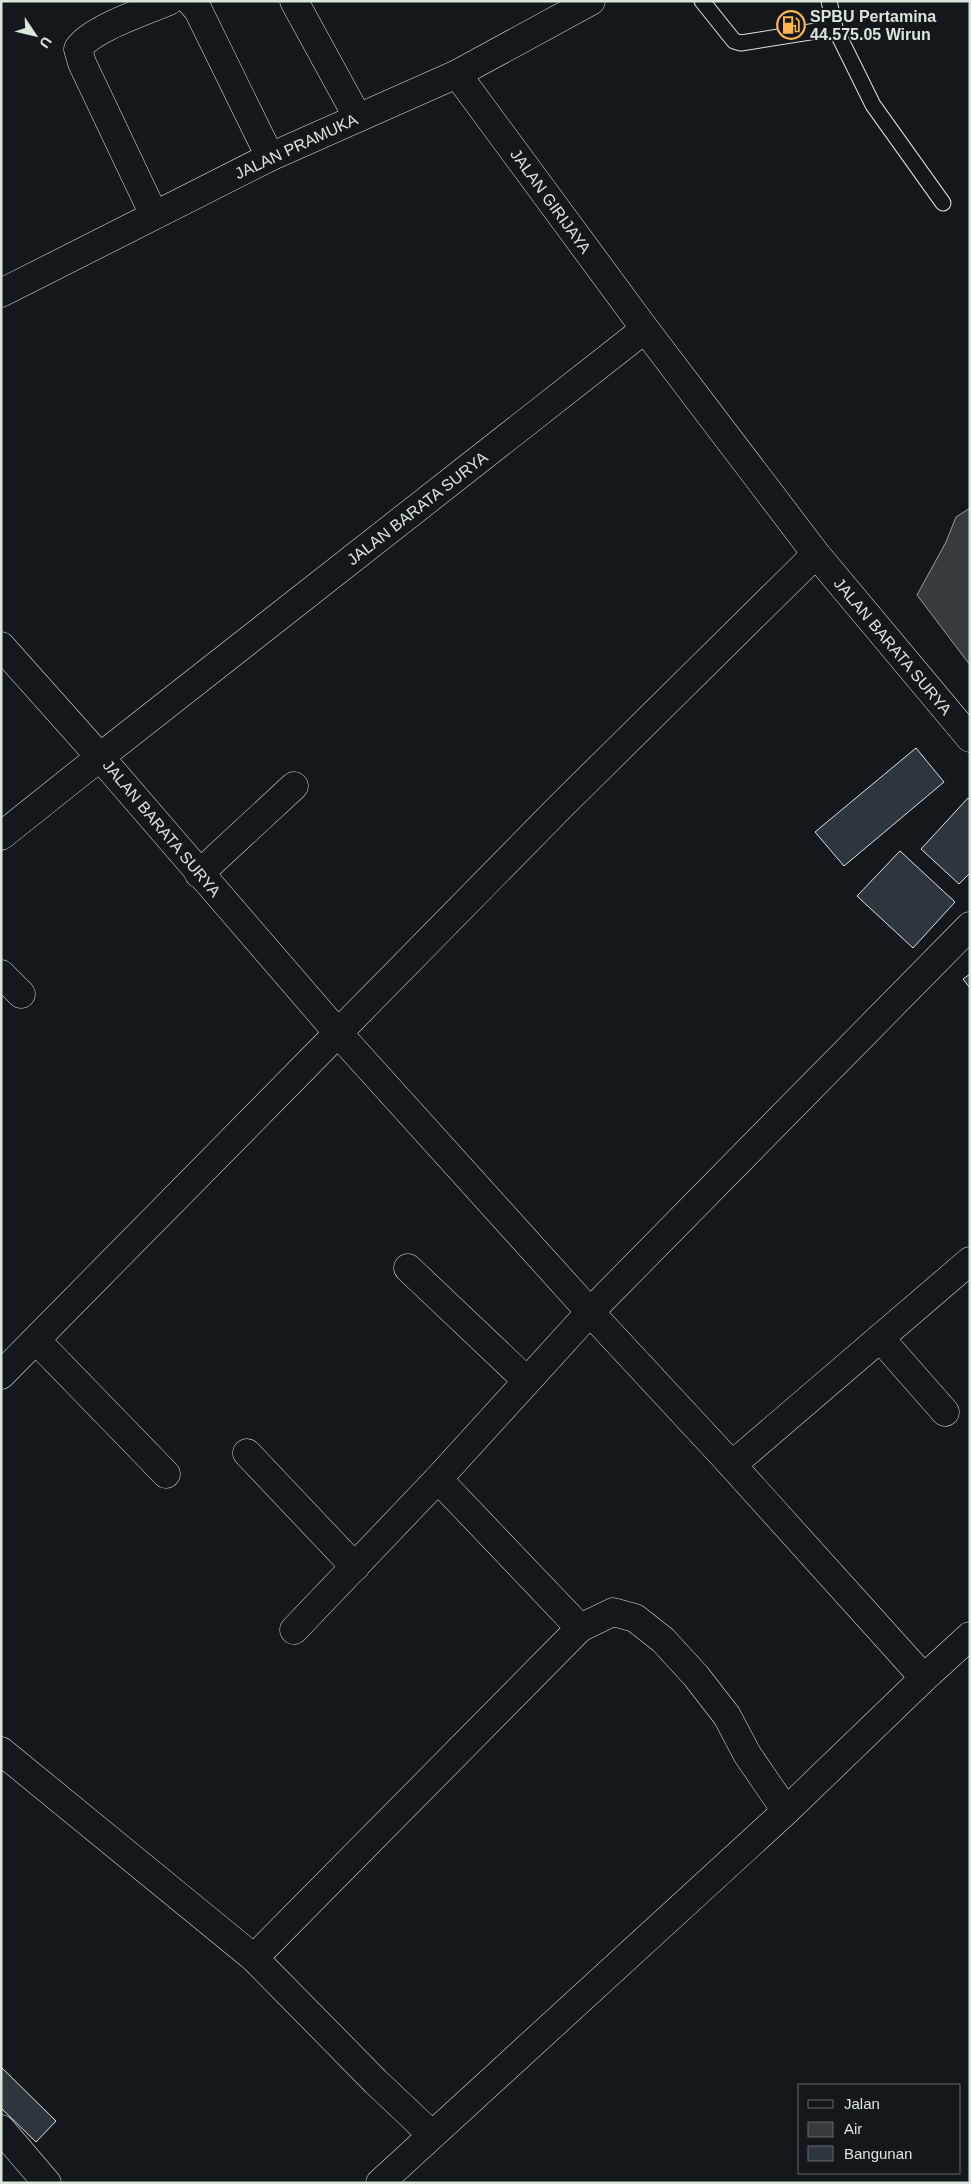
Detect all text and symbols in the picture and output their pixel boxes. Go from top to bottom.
place label: SPBU Pertamina 44.575.05 Wirun [810,8,936,43]
north arrow [10,10,60,60]
fuel station icon: SPBU Pertamina 44.575.05 Wirun [776,10,806,40]
text: U [36,34,55,51]
street label: JALAN PRAMUKA [232,110,361,182]
street label: JALAN GIRIJAYA [507,146,594,257]
street label: JALAN BARATA SURYA [344,448,491,568]
street label: JALAN BARATA SURYA [830,575,955,718]
street label: JALAN BARATA SURYA [99,757,224,900]
legend [798,2084,961,2174]
text: Jalan [844,2095,880,2112]
text: Air [844,2120,862,2137]
text: Bangunan [844,2145,912,2162]

